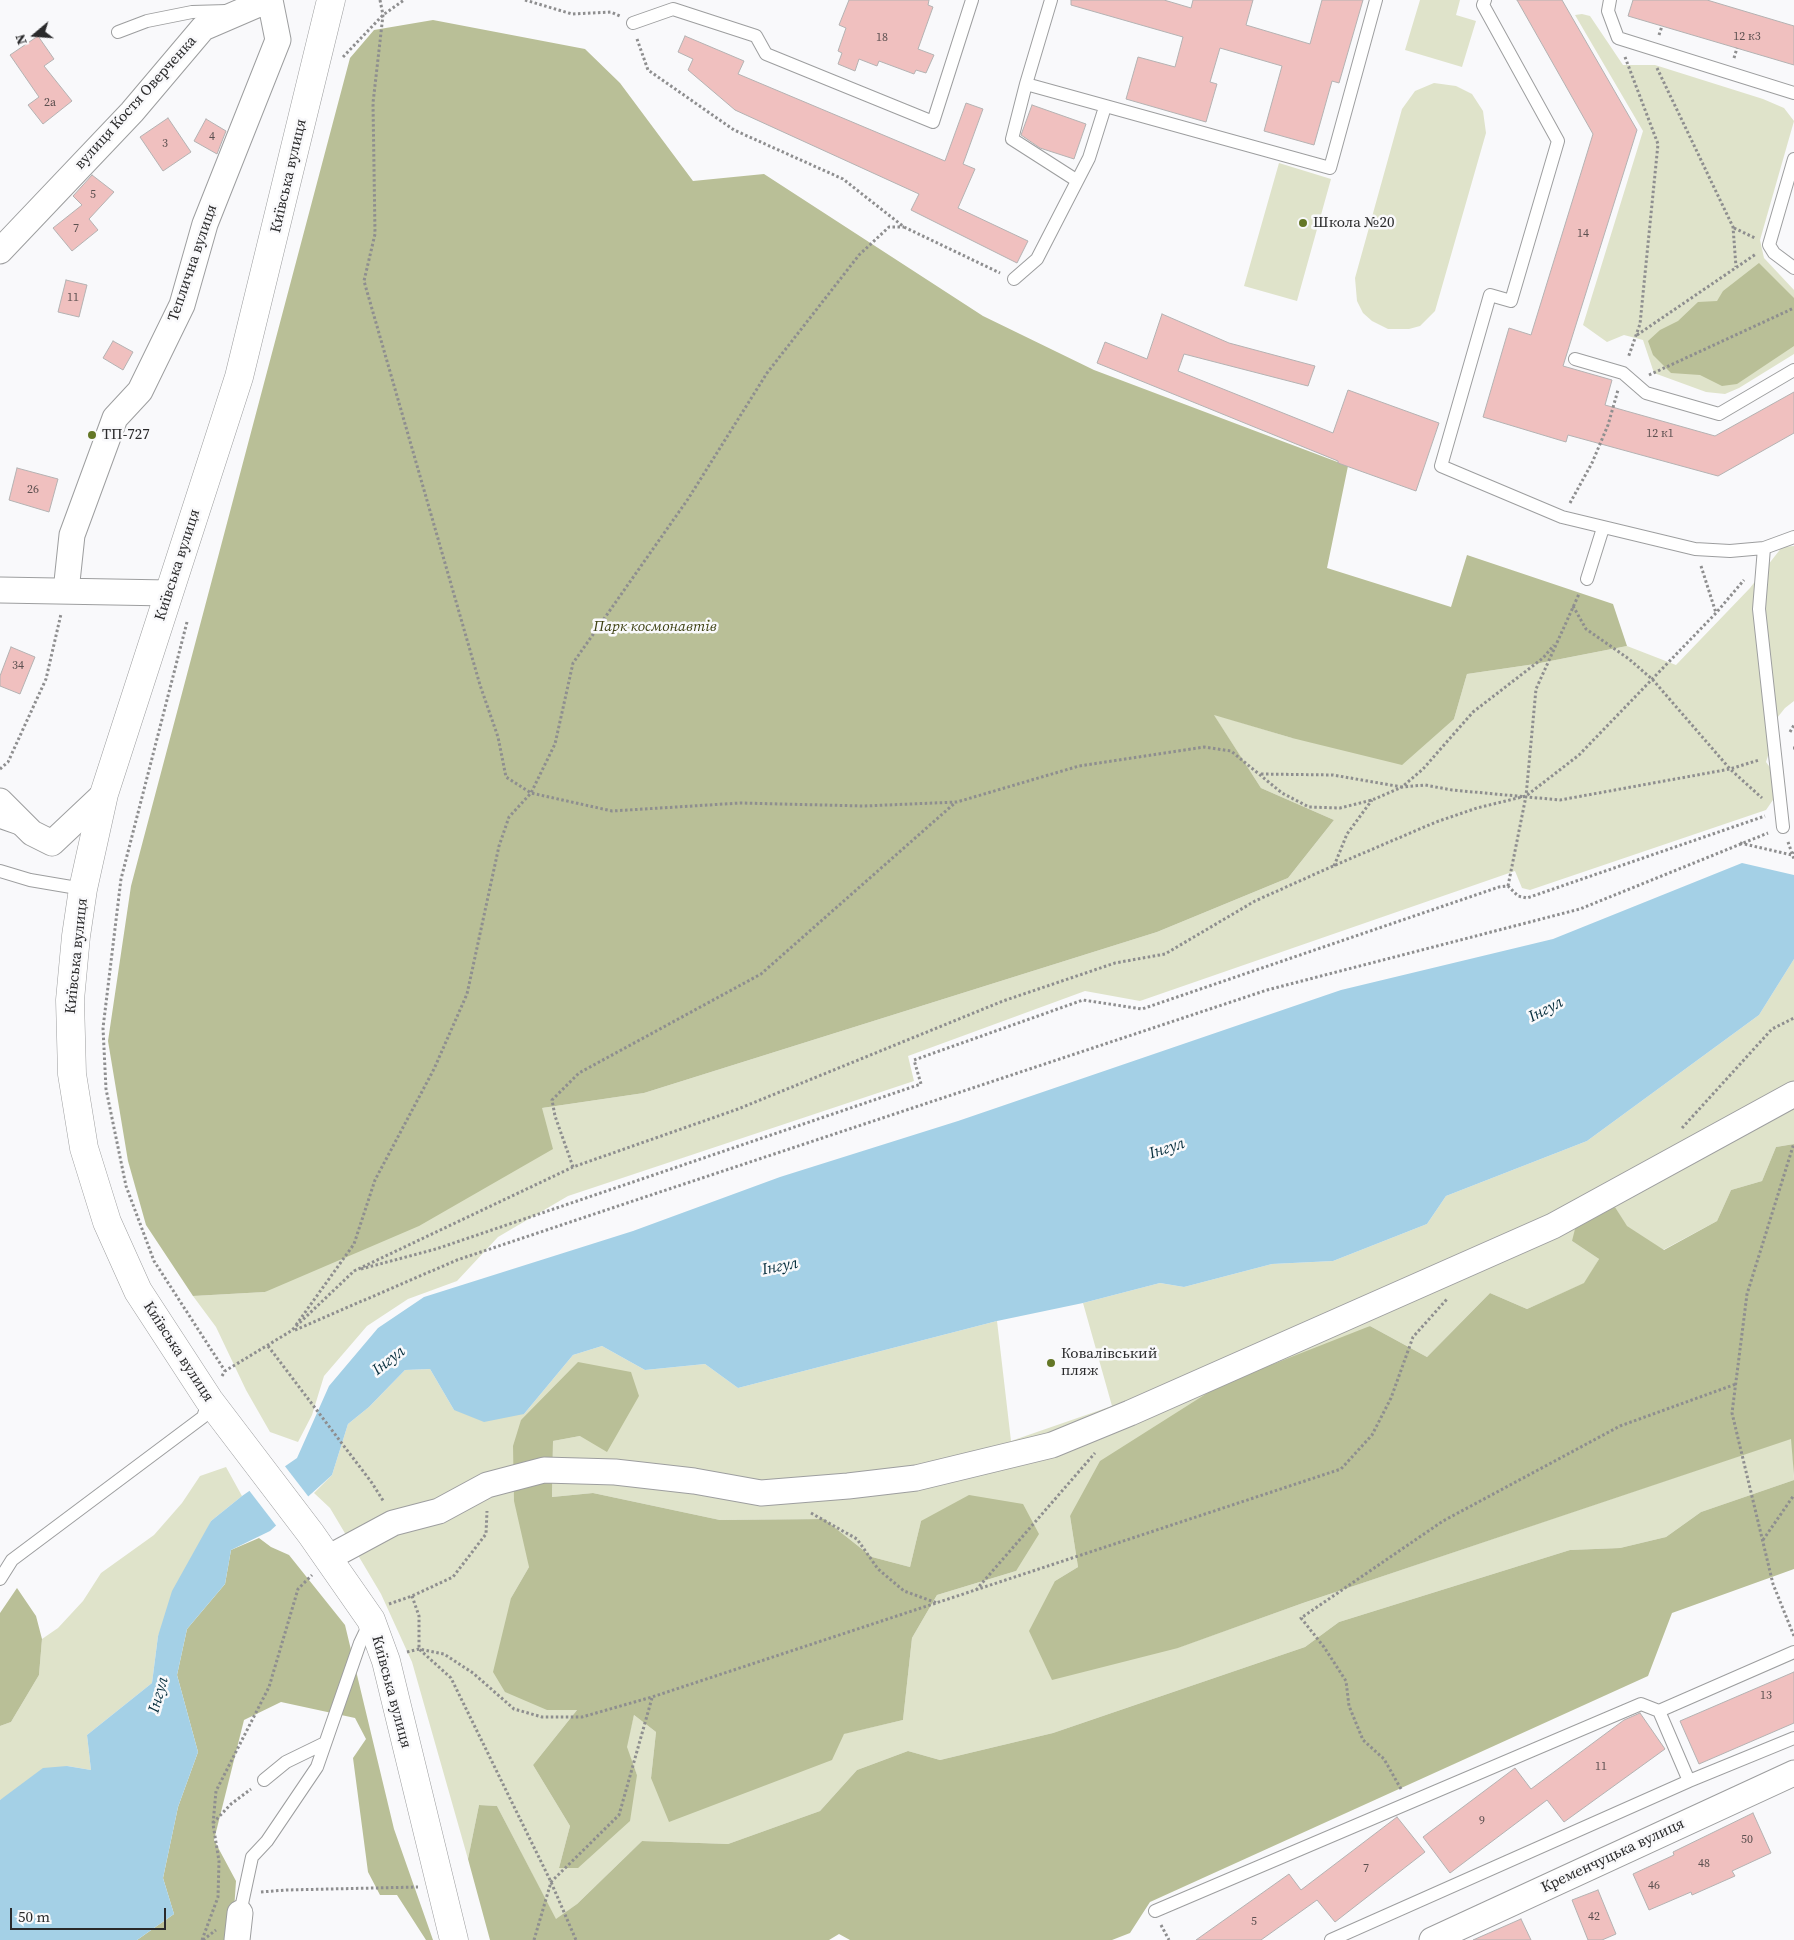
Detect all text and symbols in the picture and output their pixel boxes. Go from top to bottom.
north arrow [10,10,60,60]
house number: 12 к3 [1733,30,1761,44]
house number: 18 [876,31,888,45]
text: N [10,32,32,48]
street label: вулиця Костя Оверченка [71,33,201,173]
house number: 2а [44,96,56,110]
street label: Київська вулиця [267,117,311,235]
house number: 4 [209,130,215,144]
house number: 3 [162,137,168,151]
house number: 5 [90,188,96,202]
street label: Теплична вулиця [165,202,221,324]
place label: Школа №20 [1313,214,1394,232]
marker: Школа №20 [1297,217,1309,229]
house number: 7 [73,222,79,236]
house number: 14 [1577,227,1589,241]
house number: 11 [67,291,79,305]
place label: ТП-727 [102,426,150,444]
house number: 12 к1 [1646,427,1674,441]
marker: ТП-727 [86,429,98,441]
house number: 26 [27,483,39,497]
street label: Київська вулиця [151,507,205,623]
park label: Парк космонавтів [593,618,717,636]
house number: 34 [12,659,24,673]
street label: Київська вулиця [62,897,92,1015]
water label: Інгул [1525,993,1567,1027]
water label: Інгул [1147,1134,1187,1164]
water label: Інгул [760,1254,800,1280]
street label: Київська вулиця [139,1298,217,1406]
water label: Інгул [369,1342,409,1380]
place label: Ковалівський пляж [1061,1345,1157,1380]
marker: Ковалівський пляж [1045,1357,1057,1369]
street label: Київська вулиця [367,1634,415,1750]
water label: Інгул [145,1675,173,1715]
house number: 13 [1760,1689,1772,1703]
house number: 11 [1595,1760,1607,1774]
house number: 9 [1479,1814,1485,1828]
street label: Кременчуцька вулиця [1539,1815,1687,1897]
house number: 50 [1741,1833,1753,1847]
house number: 48 [1698,1857,1710,1871]
house number: 7 [1363,1862,1369,1876]
house number: 46 [1648,1879,1660,1893]
scale bar [12,1898,169,1930]
text: 50 m [18,1906,50,1927]
house number: 42 [1588,1910,1600,1924]
house number: 5 [1251,1915,1257,1929]

